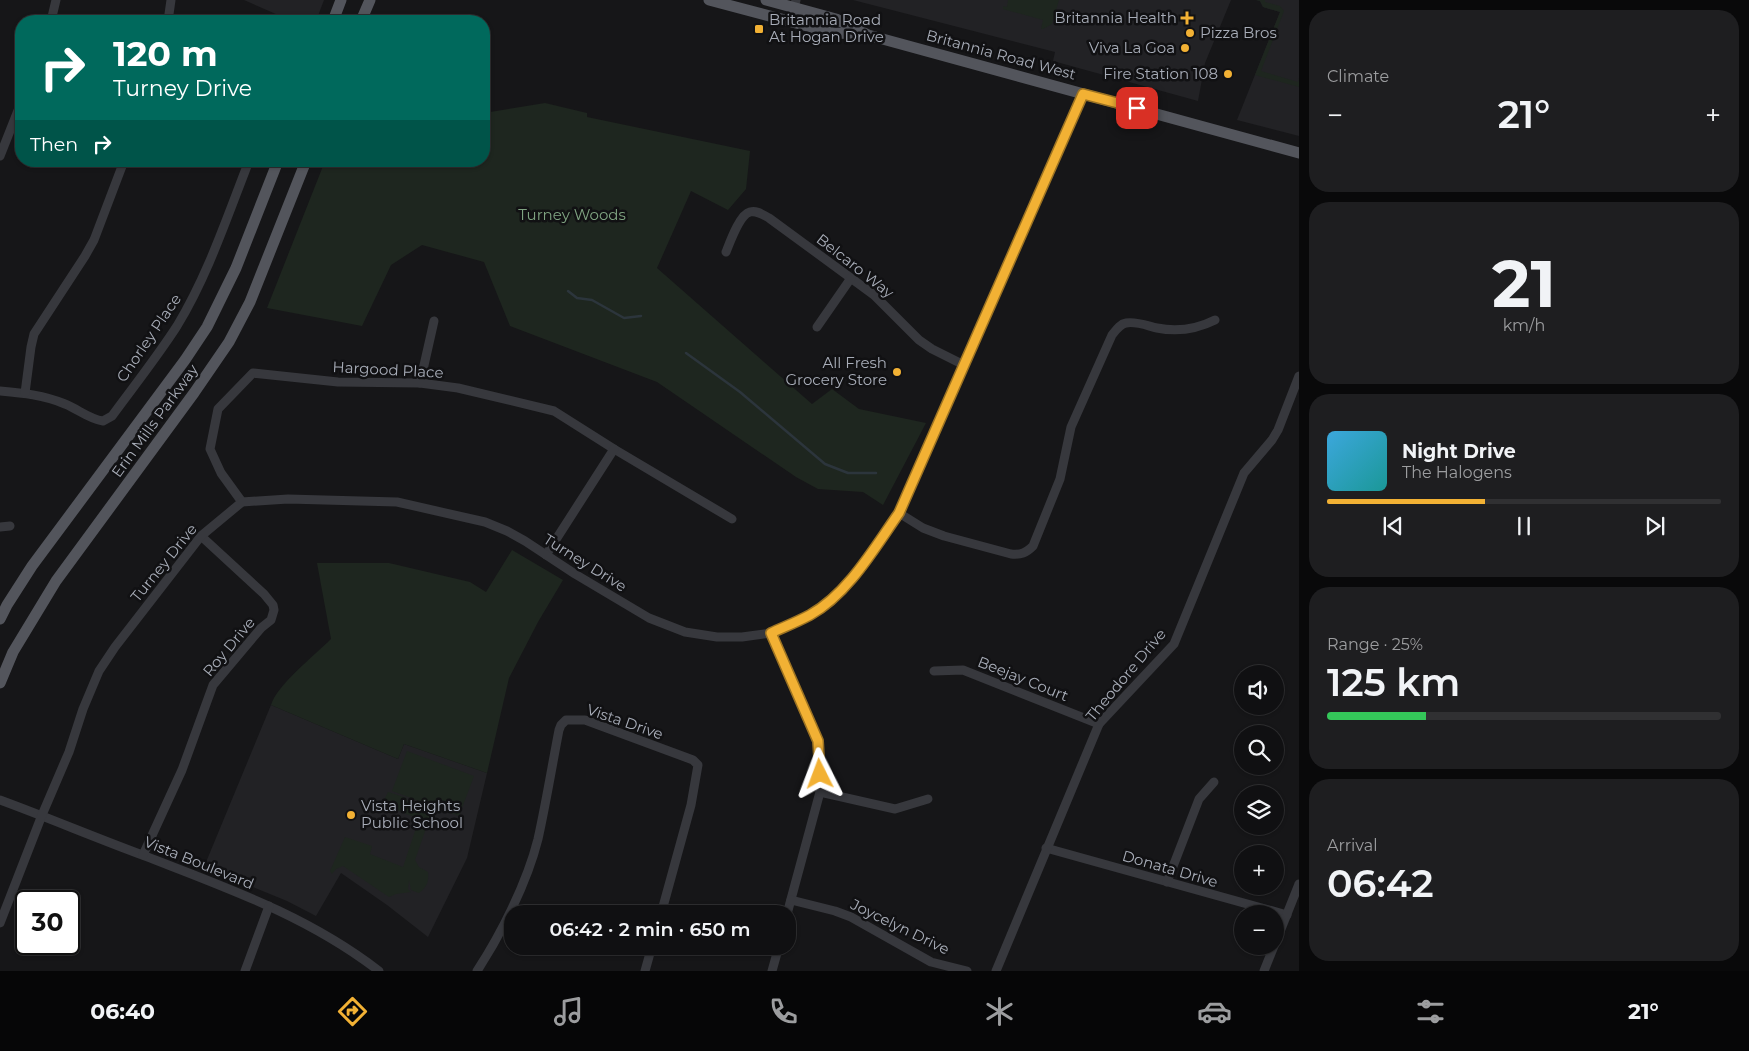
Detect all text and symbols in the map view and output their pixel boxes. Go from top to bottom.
place label: Britannia Health [1054,8,1177,27]
place label: Britannia Road At Hogan Drive [769,10,884,46]
marker: Britannia Health [1181,12,1193,24]
marker: Britannia Road At Hogan Drive [753,23,765,35]
place label: Pizza Bros [1200,23,1277,42]
street label: Britannia Road West [924,25,1078,84]
marker: Pizza Bros [1184,27,1196,39]
text: 120 m [113,32,218,75]
icon: right [30,35,95,100]
place label: Viva La Goa [1089,38,1175,57]
marker: Viva La Goa [1179,42,1191,54]
place label: Fire Station 108 [1103,64,1218,83]
text: Climate [1327,67,1389,86]
marker: Fire Station 108 [1222,68,1234,80]
text: Turney Drive [113,75,252,102]
pin [1116,87,1158,129]
text: 21° [1498,91,1550,138]
icon: arrive [1123,94,1151,122]
text: − [1327,98,1343,132]
text: + [1705,98,1721,132]
icon: right [88,130,116,158]
text: Then [30,133,78,156]
park label: Turney Woods [518,205,626,224]
street label: Belcaro Way [813,229,899,302]
text: 21 [1492,244,1556,323]
street label: Chorley Place [112,290,185,385]
text: km/h [1503,316,1545,335]
place label: All Fresh Grocery Store [786,353,887,389]
street label: Hargood Place [332,357,444,382]
street label: Erin Mills Parkway [107,360,203,481]
marker: All Fresh Grocery Store [891,366,903,378]
text: Night Drive [1402,440,1516,463]
text: The Halogens [1402,463,1512,482]
icon: previous [1379,512,1407,540]
icon: pause [1510,512,1538,540]
icon: next [1641,512,1669,540]
street label: Turney Drive [126,520,201,606]
street label: Turney Drive [540,529,631,596]
street label: Roy Drive [198,613,259,680]
street label: Theodore Drive [1081,625,1170,725]
text: Range · 25% [1327,635,1423,654]
street label: Beejay Court [975,652,1071,705]
text: 125 km [1327,659,1460,706]
map controls [1234,665,1284,955]
button: sound [1234,665,1284,715]
street label: Vista Drive [585,700,666,743]
button: search [1234,725,1284,775]
position arrow [793,747,845,799]
button: layers [1234,785,1284,835]
place label: Vista Heights Public School [361,796,463,832]
marker: Vista Heights Public School [345,809,357,821]
street label: Vista Boulevard [142,832,257,893]
text: Arrival [1327,836,1377,855]
button: + [1234,845,1284,895]
street label: Donata Drive [1120,846,1220,891]
text: 06:42 [1327,860,1434,907]
speed limit sign: 30 [15,890,80,955]
street label: Joycelyn Drive [847,894,953,959]
button: − [1234,905,1284,955]
text: 06:42 · 2 min · 650 m [550,918,750,941]
icon: directions [335,994,370,1029]
icon: music [551,994,586,1029]
icon: phone [766,994,801,1029]
icon: climate [982,994,1017,1029]
icon: car [1197,994,1232,1029]
icon: filters [1413,994,1448,1029]
text: 06:40 [90,998,155,1025]
text: 21° [1628,998,1659,1025]

